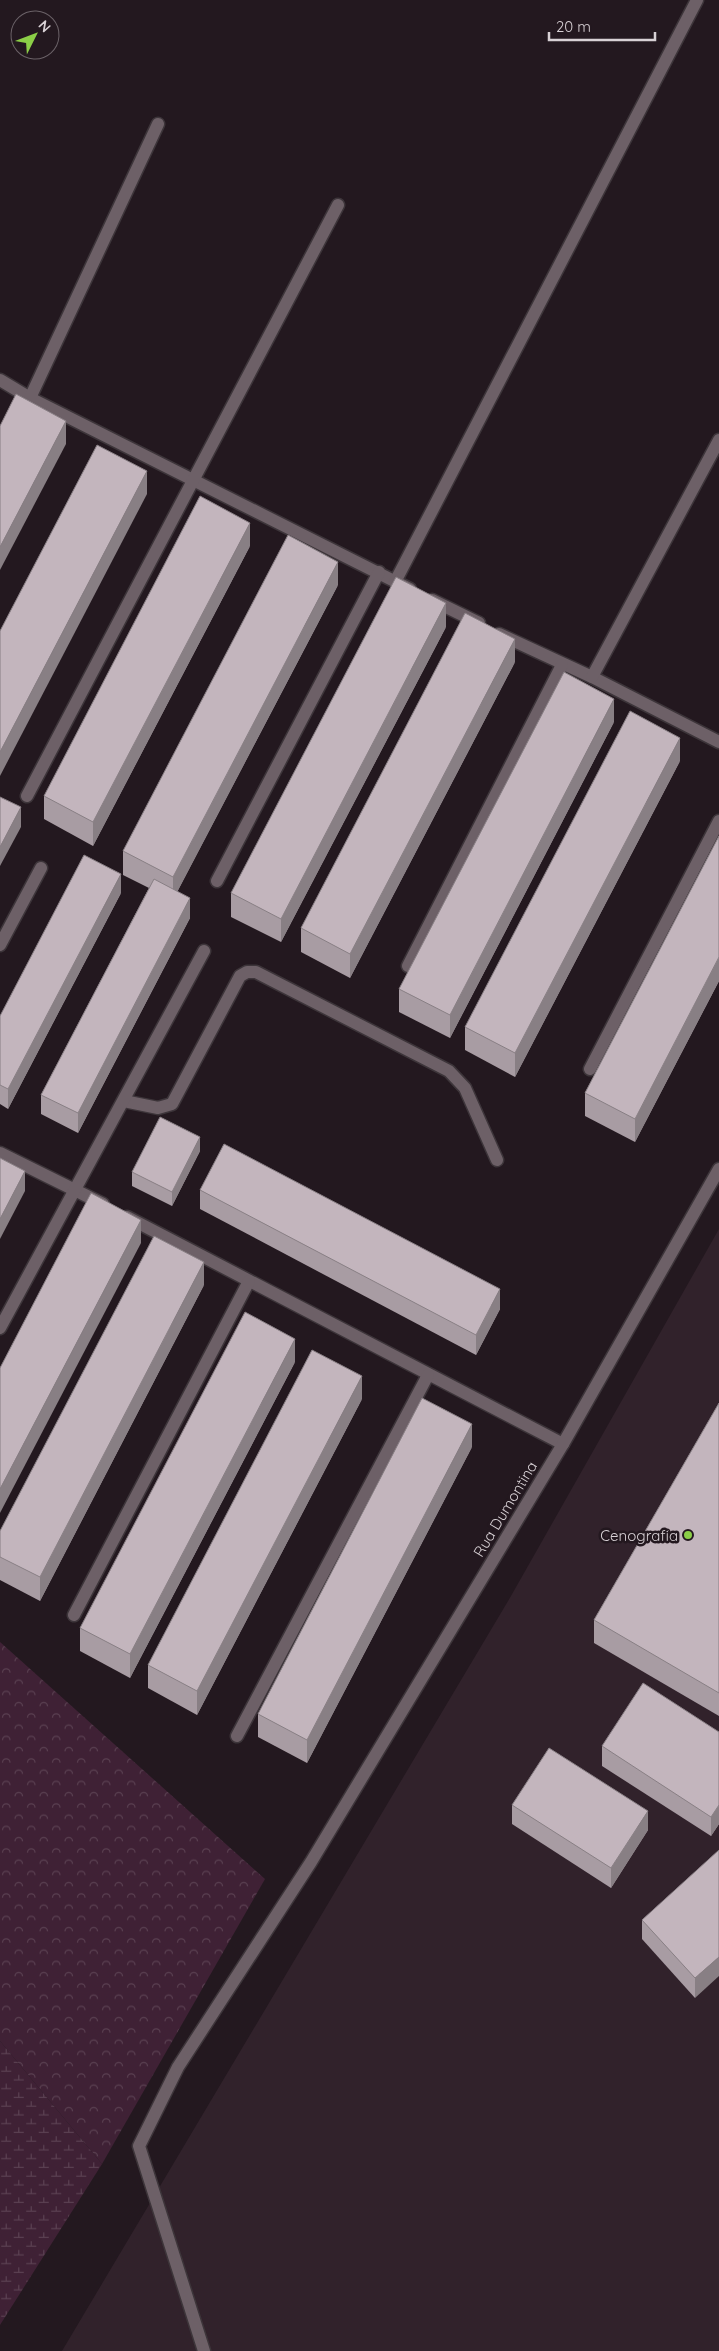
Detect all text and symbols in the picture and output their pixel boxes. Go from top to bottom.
north arrow [10,10,60,60]
scale bar [549,10,655,42]
text: N [35,16,55,36]
text: 20 m [556,17,591,36]
street label: Rua Dumontina [469,1458,541,1560]
place label: Cenografia [600,1526,678,1545]
marker: Cenografia [682,1529,694,1541]

